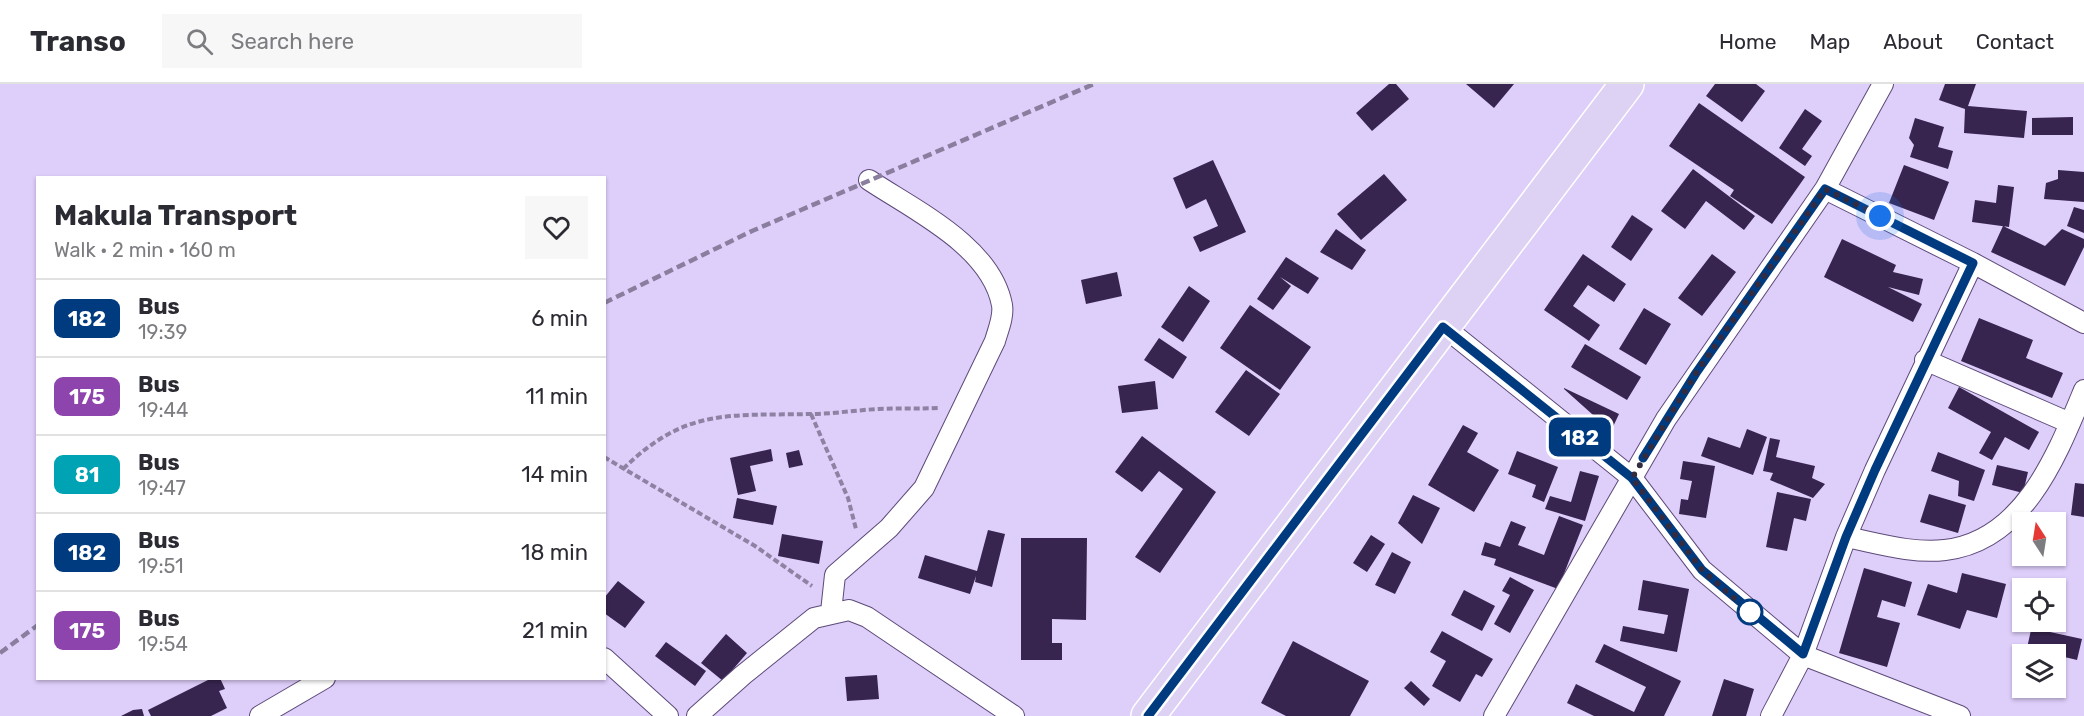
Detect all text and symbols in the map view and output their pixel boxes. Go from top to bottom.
search box [162,14,582,68]
text: Transo [30,25,126,58]
icon: search [183,25,216,58]
text: Search here [231,28,354,55]
text: Home [1719,29,1776,54]
text: Map [1809,29,1850,54]
text: About [1883,29,1943,54]
text: Contact [1976,29,2054,54]
button: heart [525,196,588,259]
text: Makula Transport [54,199,297,232]
your location [1865,201,1895,231]
text: Walk · 2 min · 160 m [54,238,236,262]
text: Bus [138,293,180,320]
text: 6 min [531,305,588,332]
text: 182 [68,306,106,331]
text: 19:39 [138,320,187,344]
text: Bus [138,371,180,398]
text: 11 min [526,383,588,410]
text: 175 [69,384,105,409]
text: 19:44 [138,398,188,422]
line badge: 182 [1546,418,1614,456]
text: 182 [1561,425,1599,450]
text: Bus [138,449,180,476]
text: 14 min [521,461,588,488]
text: 81 [75,462,99,487]
text: 19:47 [138,476,186,500]
north arrow [2012,512,2066,566]
map controls [2012,512,2066,698]
text: Bus [138,527,180,554]
text: 18 min [521,539,588,566]
text: 182 [68,540,106,565]
text: 19:51 [138,554,184,578]
button: locate [2012,578,2066,632]
unlabelled marker [1737,599,1763,625]
text: Bus [138,605,180,632]
text: 21 min [522,617,588,644]
text: 175 [69,618,105,643]
text: 19:54 [138,632,188,656]
button: layers [2012,644,2066,698]

